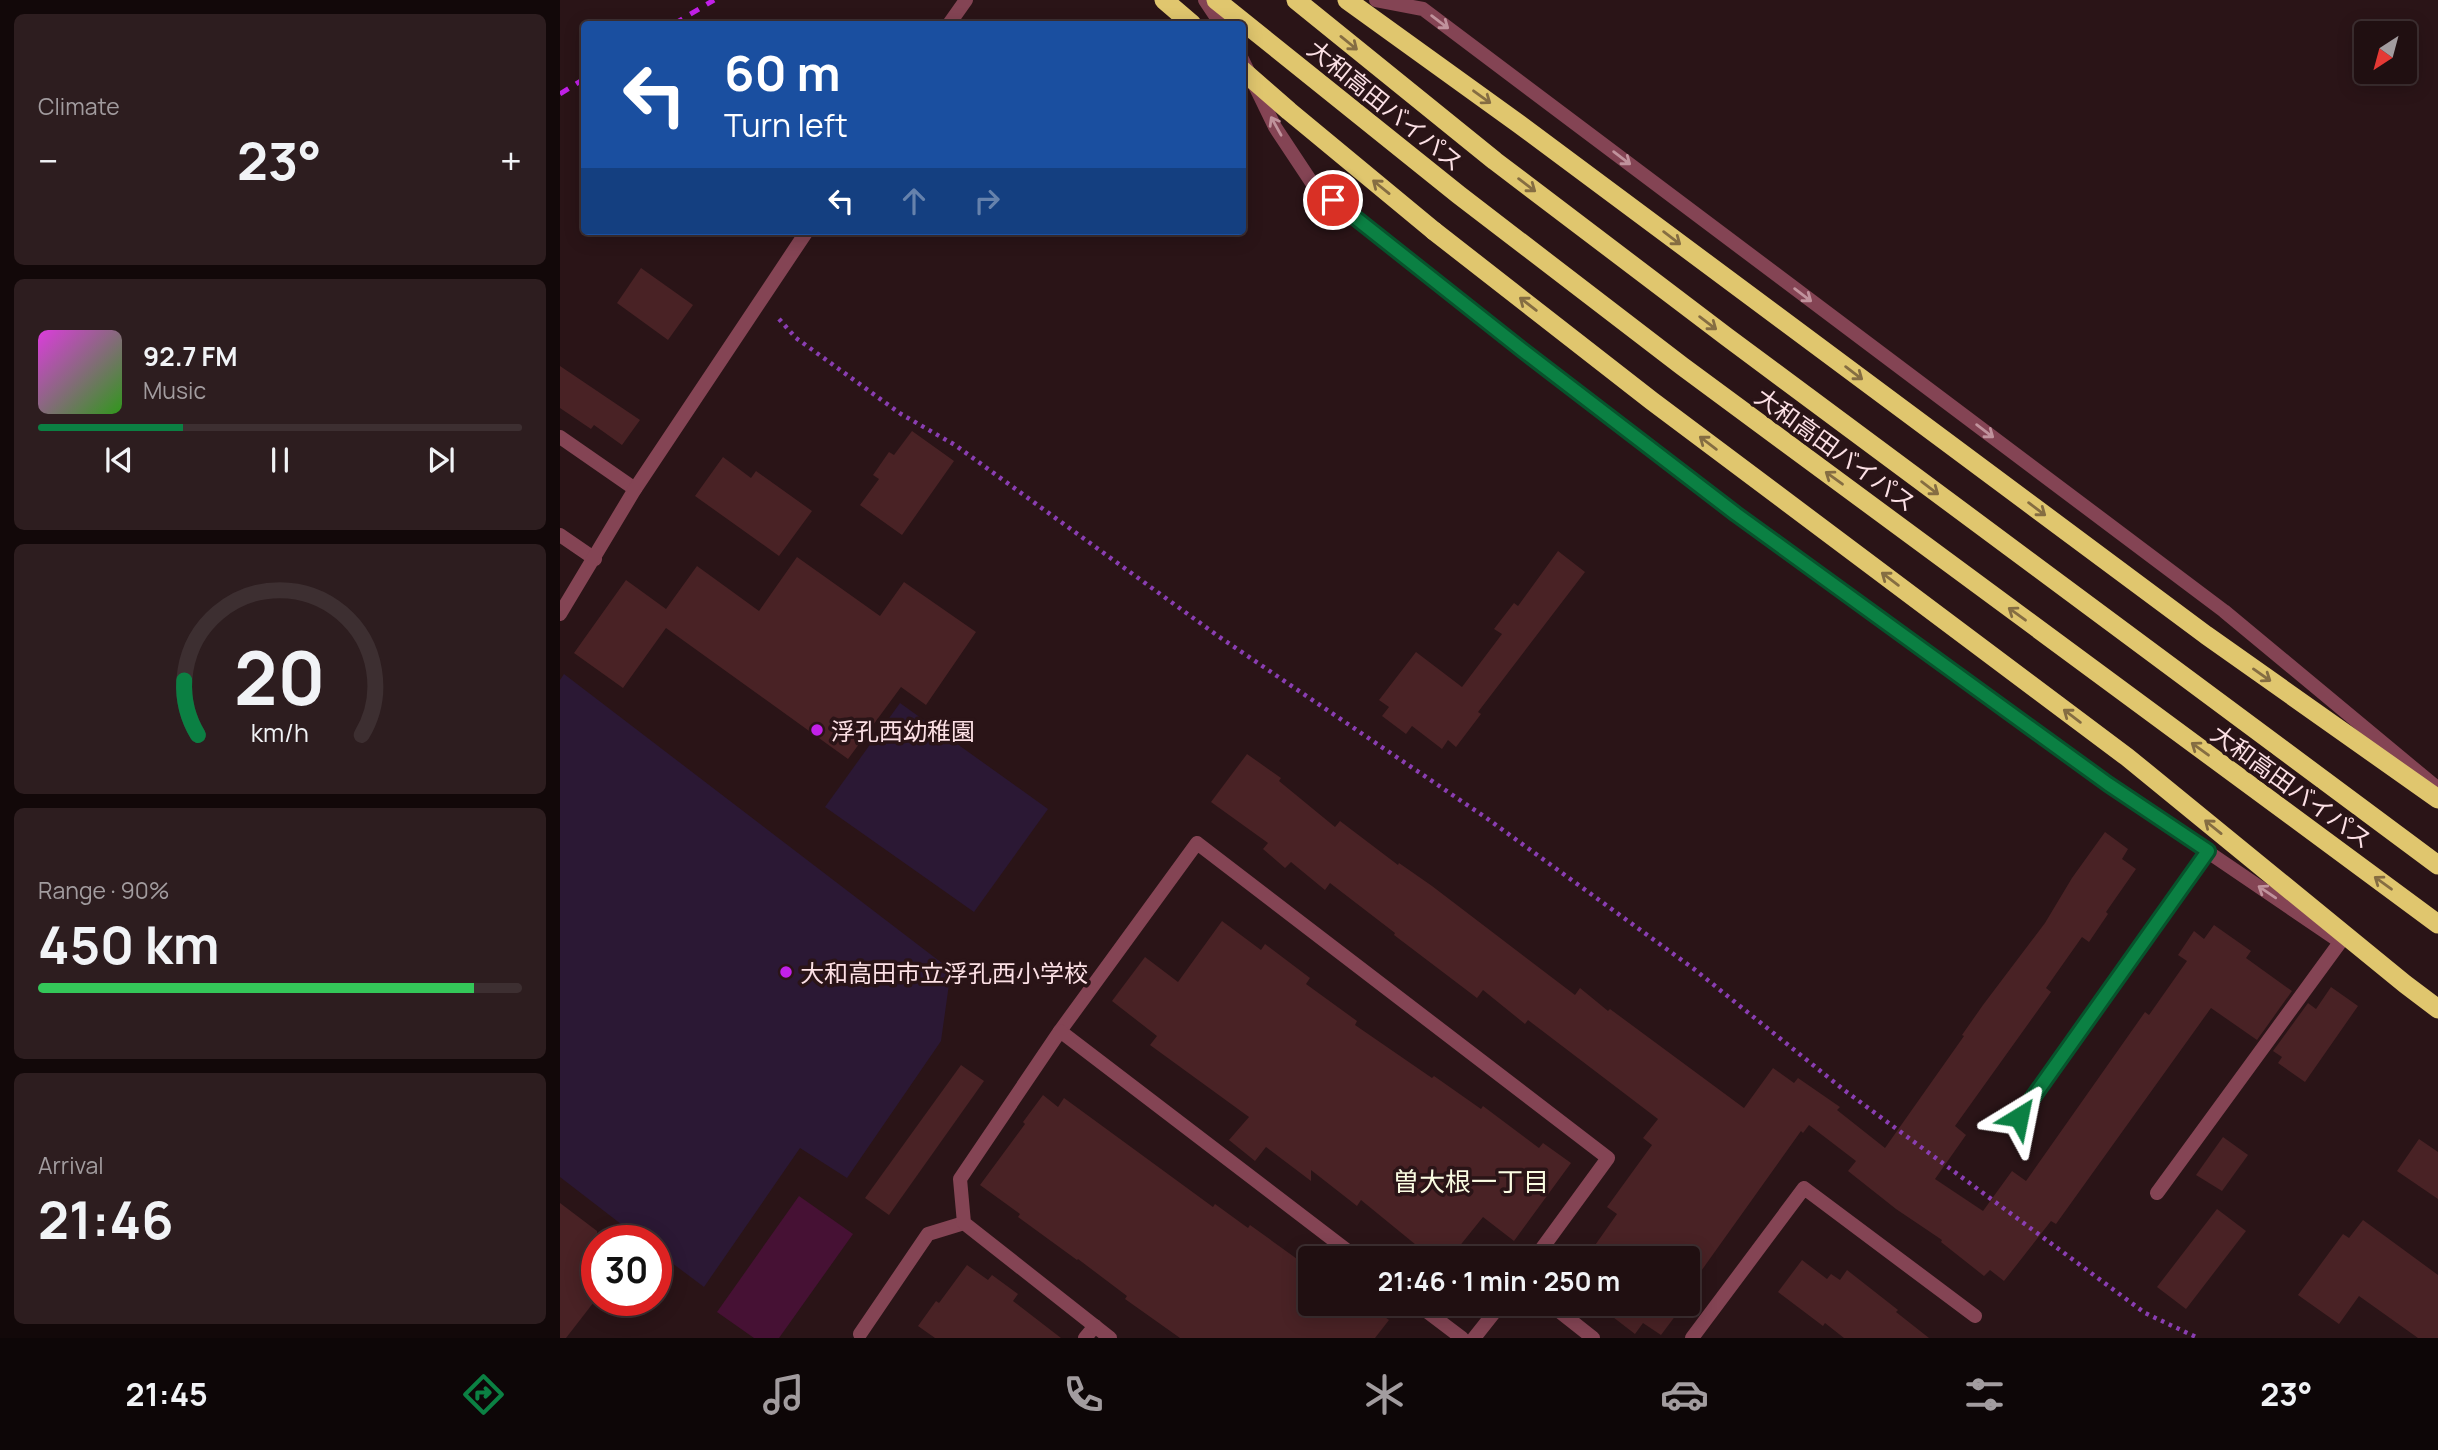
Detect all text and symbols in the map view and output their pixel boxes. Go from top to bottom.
one-way arrow [1430,14,1448,29]
north arrow [2354,21,2417,84]
map controls [2354,21,2417,84]
street label: 大和高田バイパス [1301,32,1471,178]
one-way arrow [1340,35,1358,51]
text: 60 m [724,39,841,106]
icon: left [609,49,700,140]
text: Climate [38,90,120,122]
one-way arrow [1472,90,1491,105]
text: Turn left [724,103,848,147]
one-way arrow [1269,116,1283,136]
text: 23° [237,125,322,196]
text: − [38,134,59,186]
text: + [500,134,522,186]
one-way arrow [1612,150,1631,165]
pin [1303,170,1363,230]
one-way arrow [1517,178,1535,193]
one-way arrow [1373,180,1391,195]
icon: arrive [1314,181,1352,219]
icon: left [822,182,860,220]
icon: ahead [895,182,933,220]
icon: right [968,182,1006,220]
one-way arrow [1662,230,1681,245]
one-way arrow [1794,287,1812,302]
one-way arrow [1520,296,1538,311]
one-way arrow [1698,316,1717,330]
text: 92.7 FM [143,338,237,374]
one-way arrow [1844,366,1863,381]
text: Music [143,374,206,406]
street label: 大和高田バイパス [1749,379,1923,519]
one-way arrow [1975,424,1994,439]
one-way arrow [1700,435,1718,450]
icon: previous [100,441,138,479]
icon: pause [261,441,299,479]
icon: next [422,441,460,479]
one-way arrow [1825,471,1843,486]
one-way arrow [1920,480,1939,495]
one-way arrow [2027,502,2046,516]
one-way arrow [1882,572,1900,587]
one-way arrow [2008,606,2026,621]
text: 20 [234,627,326,727]
one-way arrow [2252,667,2271,682]
one-way arrow [2063,709,2082,724]
place label: 浮孔西幼稚園 [831,714,975,747]
text: km/h [251,715,309,750]
street label: 大和高田バイパス [2205,716,2379,856]
marker: 浮孔西幼稚園 [809,722,825,738]
one-way arrow [2191,741,2209,756]
one-way arrow [2205,820,2223,835]
text: Range · 90% [38,874,169,906]
one-way arrow [2374,876,2393,891]
one-way arrow [2258,884,2277,899]
text: 450 km [38,909,219,980]
place label: 大和高田市立浮孔西小学校 [800,956,1088,989]
marker: 大和高田市立浮孔西小学校 [778,964,794,980]
position arrow [1982,1080,2056,1154]
text: Arrival [38,1149,104,1181]
district label: 曽大根一丁目 [1393,1163,1549,1199]
text: 21:46 [38,1184,174,1255]
speed limit sign: 30 [581,1225,672,1316]
text: 21:46 · 1 min · 250 m [1378,1263,1620,1299]
icon: directions [459,1370,508,1419]
icon: music [759,1370,808,1419]
icon: phone [1059,1370,1108,1419]
icon: climate [1360,1370,1409,1419]
icon: car [1660,1370,1709,1419]
icon: filters [1960,1370,2009,1419]
text: 21:45 [126,1372,208,1416]
text: 23° [2260,1372,2312,1416]

